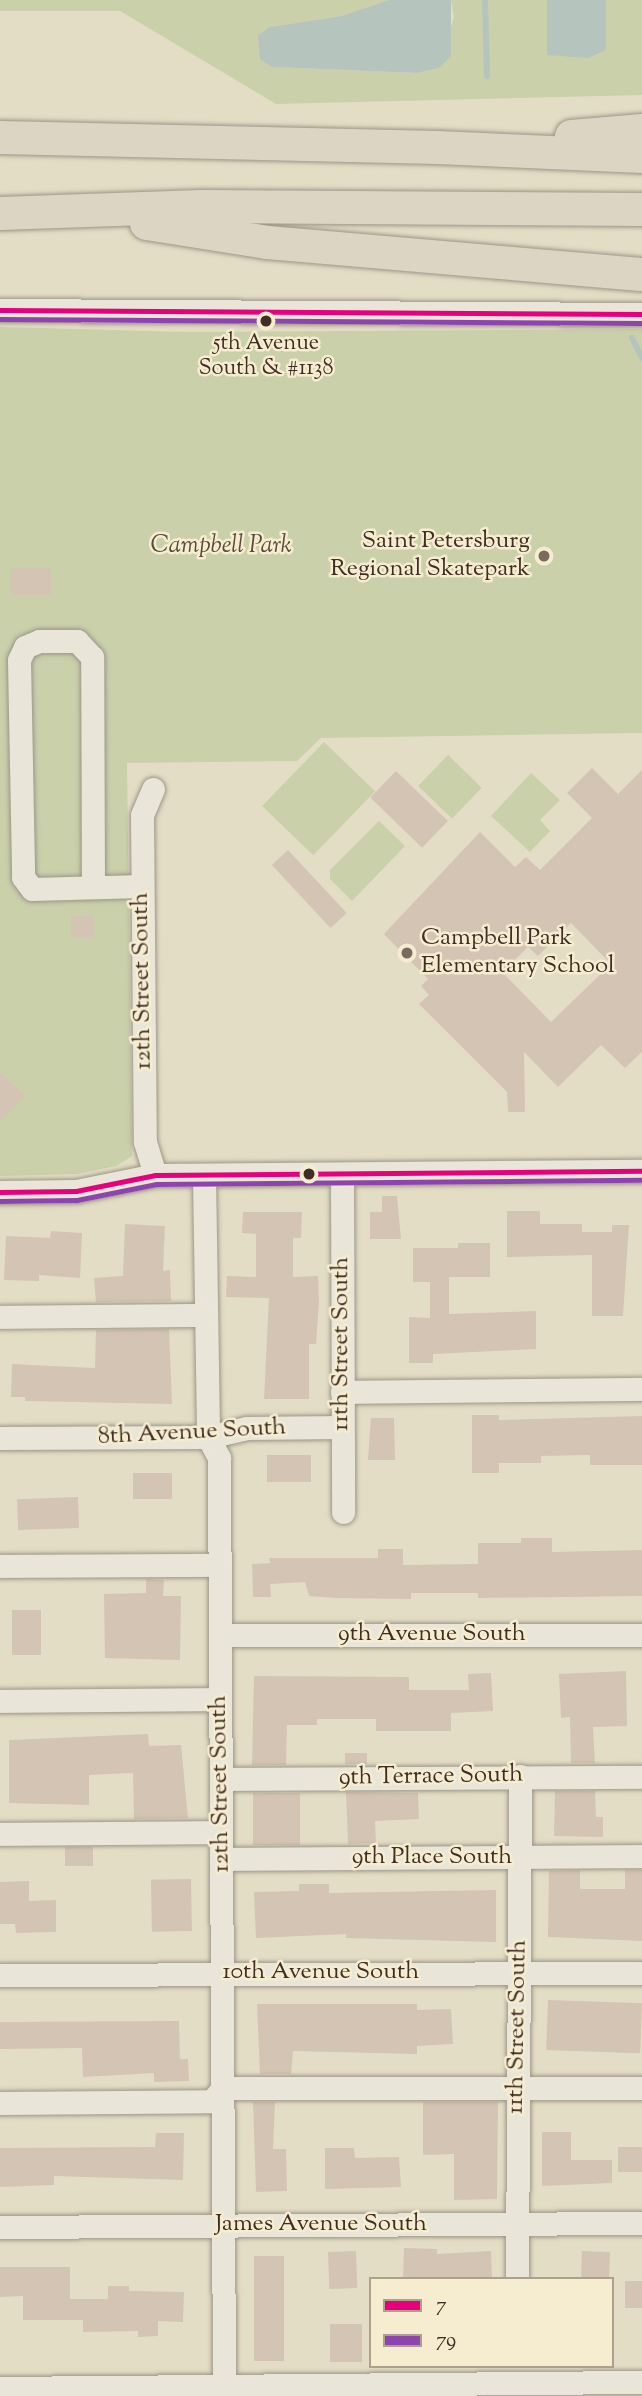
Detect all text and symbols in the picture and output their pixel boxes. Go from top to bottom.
marker: 5th Avenue South & #1138 [259,314,273,328]
place label: 5th Avenue South & #1138 [198,331,334,382]
place label: Saint Petersburg Regional Skatepark [330,528,530,584]
park label: Campbell Park [151,533,291,561]
marker: Saint Petersburg Regional Skatepark [536,548,552,564]
street label: 12th Street South [127,892,159,1070]
place label: Campbell Park Elementary School [421,925,615,981]
marker: Campbell Park Elementary School [399,945,415,961]
unlabelled marker [302,1167,316,1181]
street label: 11th Street South [328,1257,356,1431]
street label: 8th Avenue South [97,1414,287,1452]
street label: 9th Avenue South [338,1621,526,1649]
street label: 12th Street South [205,1695,237,1873]
street label: 9th Terrace South [339,1761,523,1793]
street label: 9th Place South [352,1844,512,1872]
street label: 11th Street South [502,1940,534,2114]
street label: 10th Avenue South [223,1959,419,1987]
street label: James Avenue South [215,2211,427,2239]
legend [369,2277,614,2368]
text: 7 [436,2291,447,2321]
text: 79 [436,2326,456,2356]

